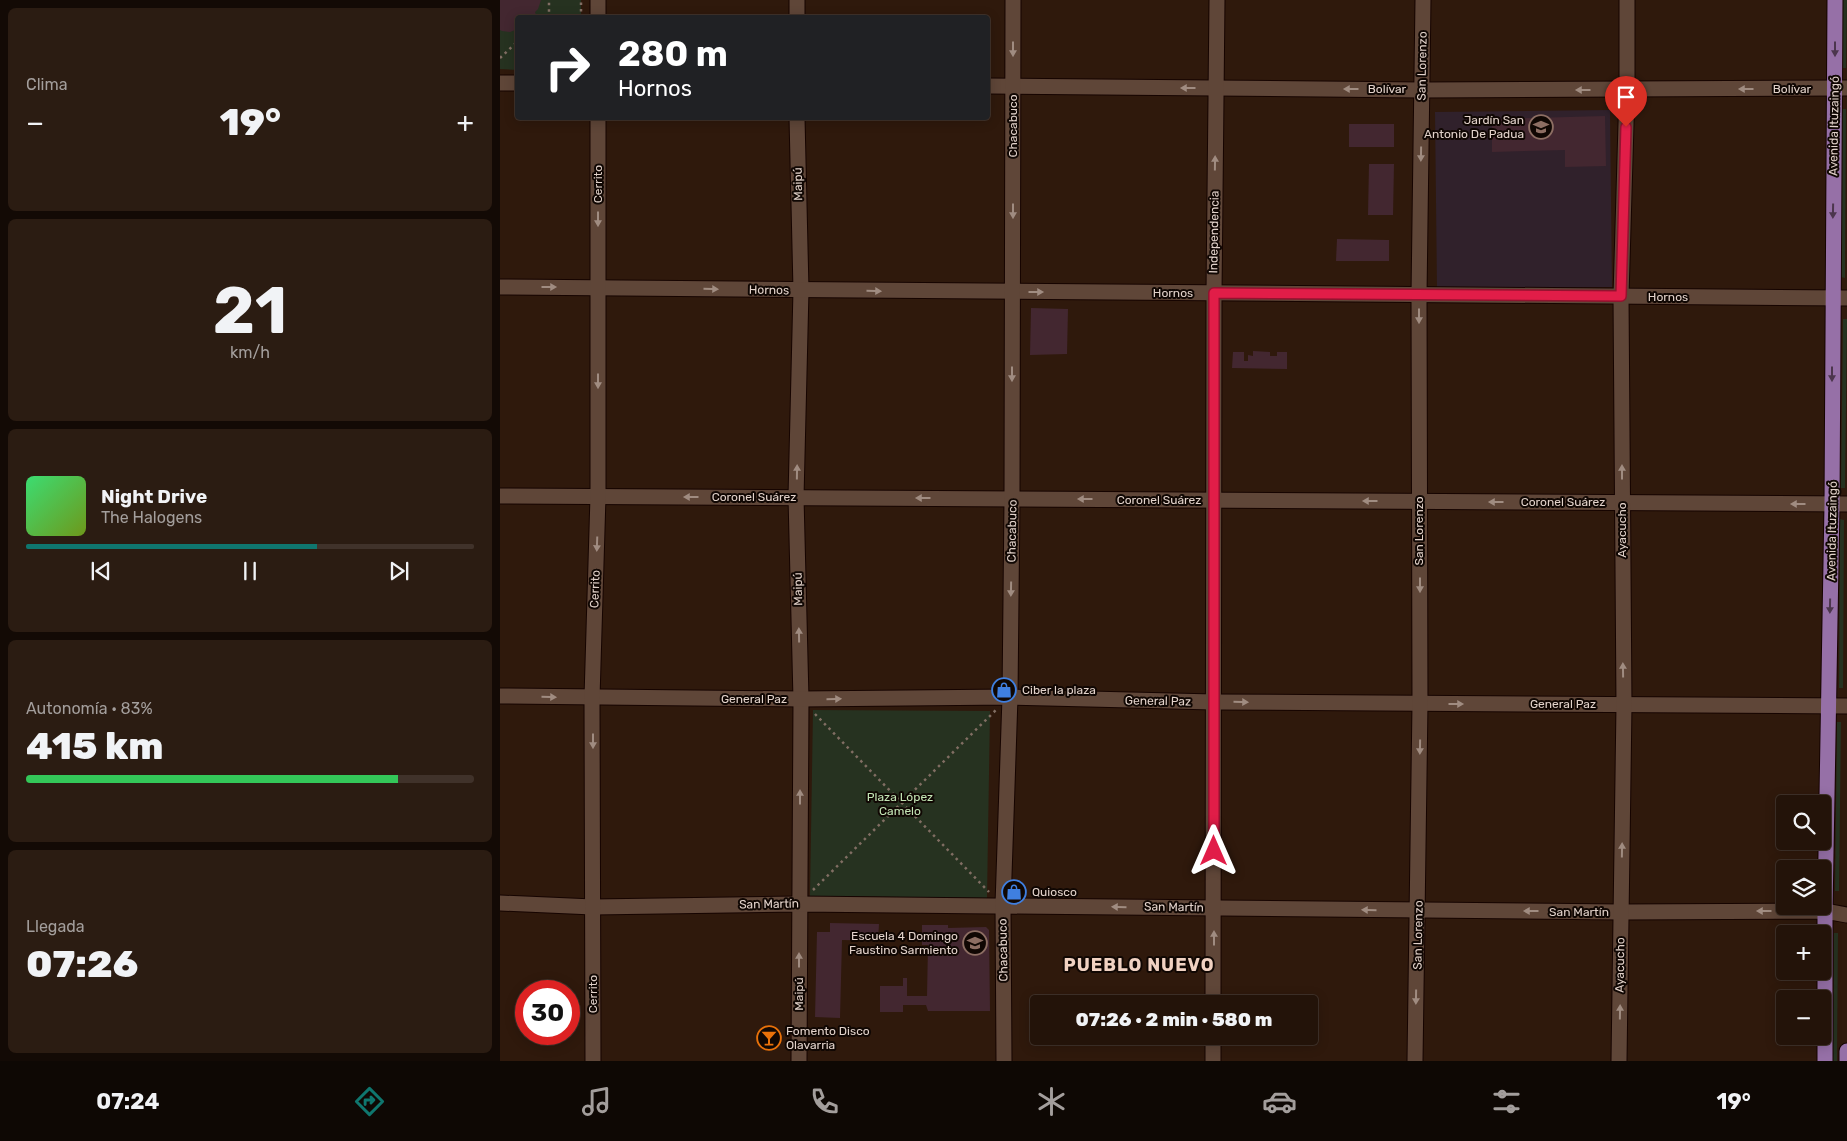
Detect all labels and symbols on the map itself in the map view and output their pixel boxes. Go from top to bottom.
street label: San Lorenzo [1414,31,1430,101]
one-way arrow [1009,41,1017,57]
one-way arrow [1831,41,1839,57]
pin [1605,76,1647,127]
street label: Avenida Ituzaingó [1826,76,1842,176]
street label: Bolívar [1368,82,1407,96]
street label: Bolívar [1773,82,1812,96]
one-way arrow [1180,84,1196,92]
one-way arrow [1343,85,1359,93]
one-way arrow [1738,85,1754,93]
one-way arrow [1575,86,1591,94]
street label: Chacabuco [1006,94,1020,158]
place label: Jardín San Antonio De Padua [1424,113,1524,141]
school or university icon: Jardín San Antonio De Padua [1528,114,1554,140]
one-way arrow [1417,146,1425,162]
one-way arrow [1211,154,1219,170]
street label: Cerrito [591,165,605,203]
street label: Maipú [791,167,805,201]
street label: Independencia [1206,190,1222,274]
one-way arrow [1008,203,1016,219]
one-way arrow [1829,203,1837,219]
one-way arrow [594,211,602,227]
one-way arrow [541,283,557,291]
street label: Hornos [749,283,789,297]
one-way arrow [703,285,719,293]
street label: Hornos [1153,286,1193,300]
one-way arrow [866,287,882,295]
one-way arrow [1028,288,1044,296]
street label: Hornos [1648,290,1688,304]
one-way arrow [1415,308,1423,324]
one-way arrow [1008,366,1016,382]
one-way arrow [1828,366,1836,382]
one-way arrow [594,373,602,389]
one-way arrow [793,464,801,480]
one-way arrow [1618,464,1626,480]
street label: Avenida Ituzaingó [1824,481,1840,581]
street label: Coronel Suárez [712,490,796,504]
one-way arrow [682,493,698,501]
street label: Coronel Suárez [1117,493,1201,507]
one-way arrow [915,494,931,502]
one-way arrow [1077,495,1093,503]
street label: Coronel Suárez [1521,495,1605,509]
street label: San Lorenzo [1412,496,1426,566]
one-way arrow [1362,497,1378,505]
one-way arrow [1488,498,1504,506]
street label: Chacabuco [1004,499,1020,563]
one-way arrow [1790,500,1806,508]
street label: Ayacucho [1615,502,1629,558]
one-way arrow [592,536,600,552]
street label: Cerrito [587,570,603,608]
street label: Maipú [791,572,805,606]
one-way arrow [1416,577,1424,593]
one-way arrow [1007,581,1015,597]
one-way arrow [1826,598,1834,614]
one-way arrow [795,627,803,643]
one-way arrow [1619,662,1627,678]
shop icon: Ciber la plaza [991,677,1017,703]
place label: Ciber la plaza [1022,683,1096,697]
street label: General Paz [721,692,787,706]
street label: General Paz [1125,693,1191,709]
one-way arrow [541,694,557,702]
one-way arrow [826,695,842,703]
street label: General Paz [1530,697,1596,711]
one-way arrow [1233,698,1249,706]
one-way arrow [1448,700,1464,708]
one-way arrow [589,733,597,749]
one-way arrow [1416,740,1424,756]
one-way arrow [796,789,804,805]
park label: Plaza López Camelo [867,790,933,818]
position arrow [1187,824,1239,876]
one-way arrow [1618,842,1626,858]
shop icon: Quiosco [1001,879,1027,905]
place label: Quiosco [1032,885,1077,899]
street label: San Martín [739,896,799,912]
street label: San Martín [1144,899,1204,915]
street label: San Lorenzo [1410,900,1426,970]
one-way arrow [1110,902,1126,910]
one-way arrow [1360,905,1376,913]
street label: San Martín [1549,905,1609,919]
one-way arrow [1523,907,1539,915]
one-way arrow [1755,908,1771,916]
street label: Chacabuco [995,918,1011,982]
place label: Escuela 4 Domingo Faustino Sarmiento [849,929,958,957]
one-way arrow [1210,929,1218,945]
school or university icon: Escuela 4 Domingo Faustino Sarmiento [962,930,988,956]
street label: Ayacucho [1613,937,1627,993]
one-way arrow [795,952,803,968]
district label: PUEBLO NUEVO [1064,954,1214,976]
street label: Cerrito [586,975,600,1013]
street label: Maipú [792,977,806,1011]
speed limit sign: 30 [515,980,580,1045]
one-way arrow [1412,990,1420,1006]
one-way arrow [1616,1004,1624,1020]
place label: Fomento Disco Olavarria [786,1024,870,1052]
bar icon: Fomento Disco Olavarria [756,1025,782,1051]

